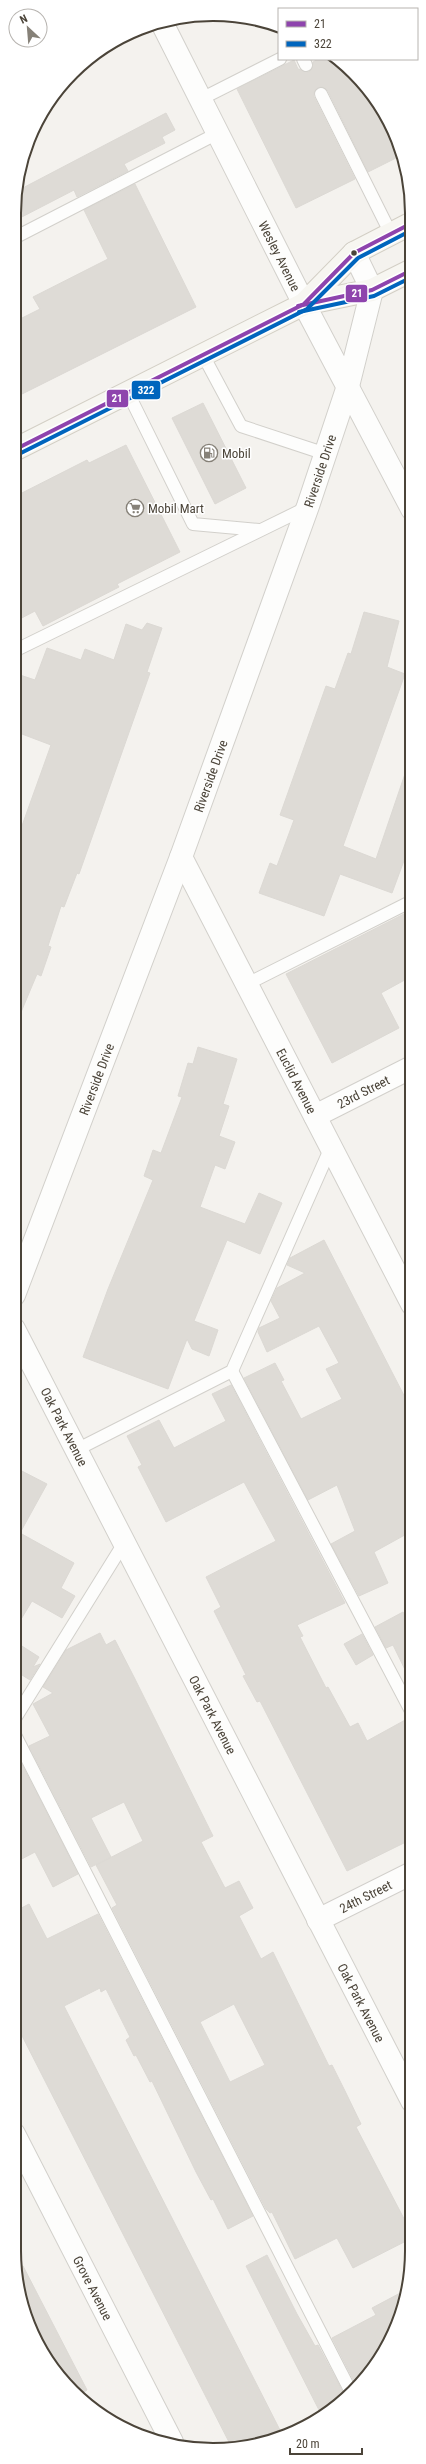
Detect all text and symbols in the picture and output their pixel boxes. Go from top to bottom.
north arrow [8,8,48,48]
legend [278,8,418,60]
text: N [18,12,30,27]
text: 21 [314,17,326,31]
text: 322 [314,37,332,51]
street label: Wesley Avenue [255,219,303,294]
unlabelled marker [349,248,359,258]
line badge: 21 [345,284,368,303]
text: 21 [351,287,363,300]
line badge: 322 [131,380,161,400]
text: 322 [138,384,155,397]
line badge: 21 [106,389,129,408]
text: 21 [111,392,123,405]
street label: Riverside Drive [301,433,339,509]
fuel station icon: Mobil [199,443,219,463]
place label: Mobil [222,446,251,461]
supermarket icon: Mobil Mart [125,498,145,518]
place label: Mobil Mart [148,501,204,516]
street label: Riverside Drive [191,738,231,814]
street label: Riverside Drive [76,1041,117,1117]
street label: Euclid Avenue [273,1046,319,1116]
street label: 23rd Street [335,1073,392,1112]
street label: Oak Park Avenue [37,1385,90,1469]
street label: Oak Park Avenue [186,1673,239,1757]
street label: 24th Street [337,1877,394,1916]
street label: Oak Park Avenue [334,1961,387,2045]
street label: Grove Avenue [70,2254,115,2323]
scale bar [290,2430,362,2456]
text: 20 m [296,2437,320,2451]

